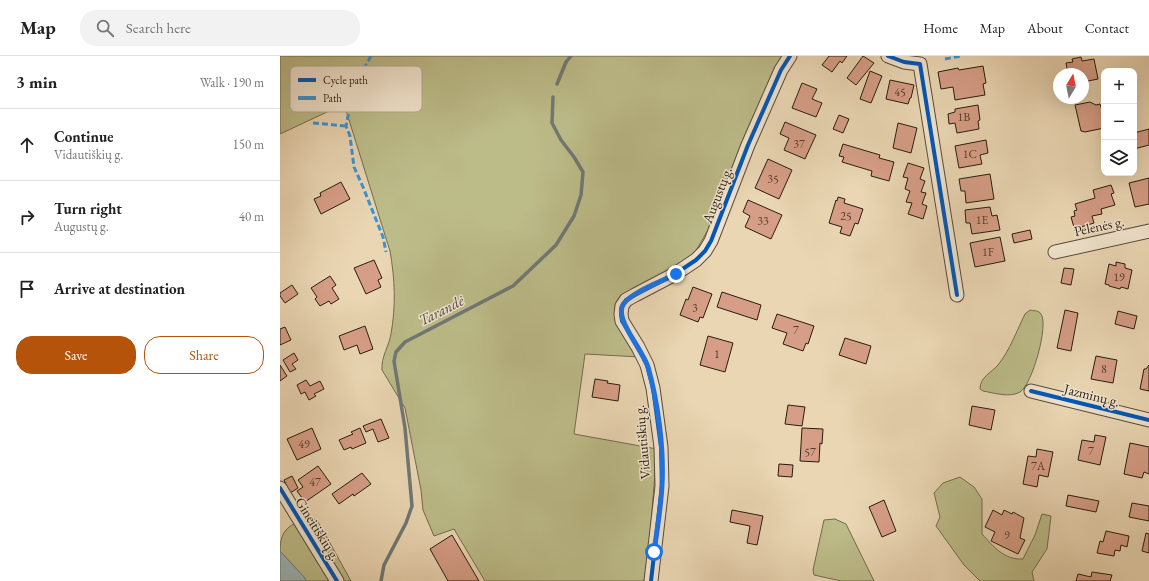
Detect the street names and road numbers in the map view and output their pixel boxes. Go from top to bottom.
street label: Augustų g. [698,164,736,227]
street label: Pelenės g. [1072,212,1126,240]
street label: Jazminų g. [1061,379,1122,411]
street label: Vidautiškių g. [630,404,654,480]
street label: Gineitiškių g. [291,494,345,564]

